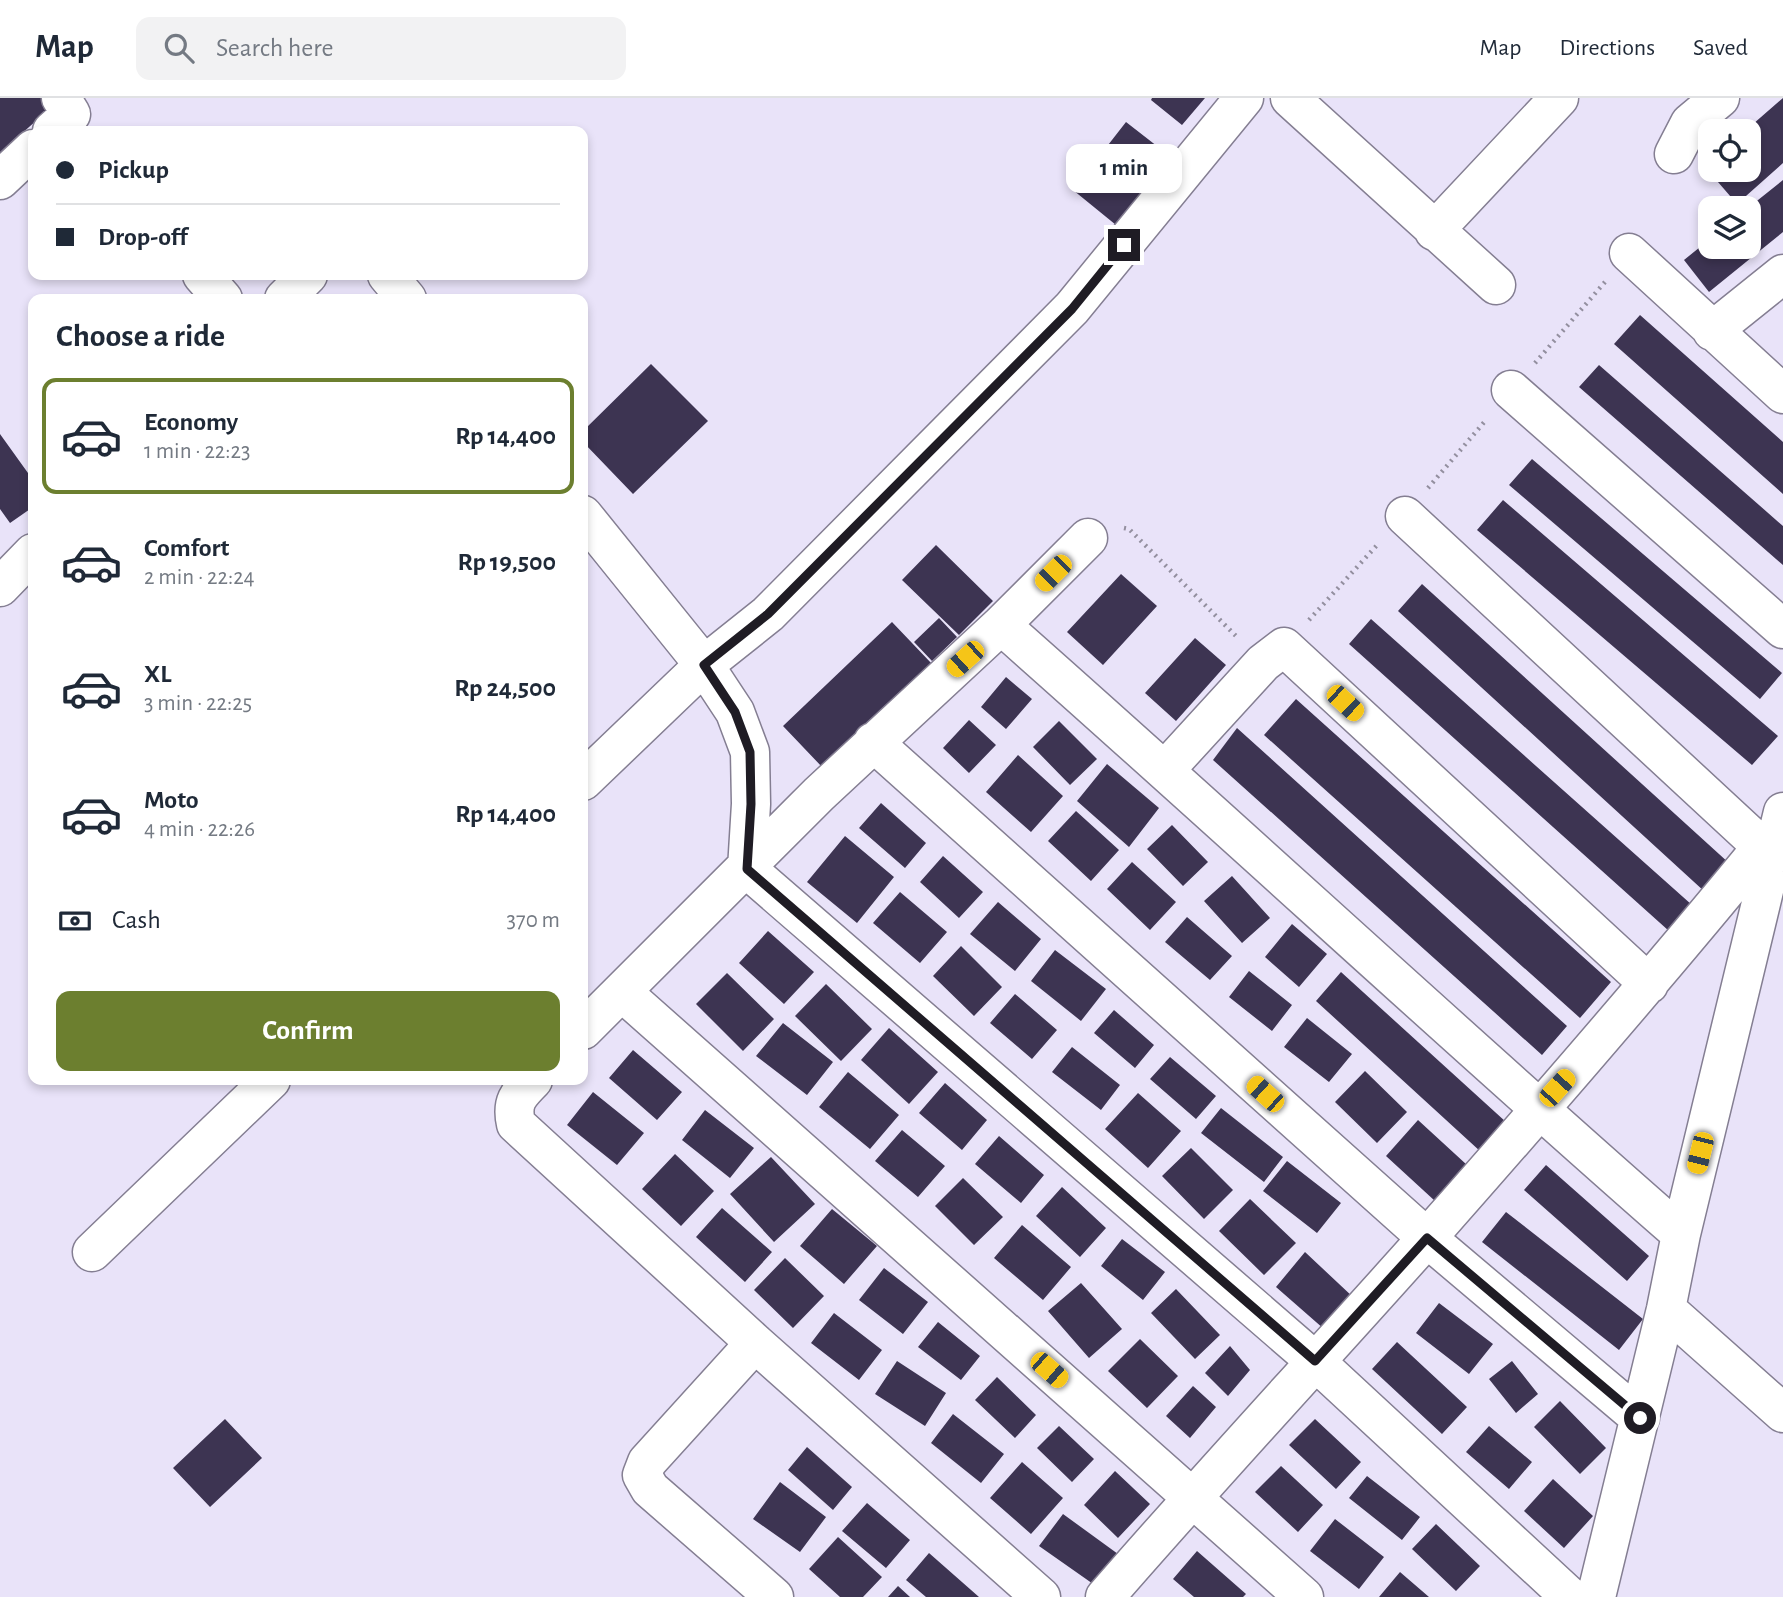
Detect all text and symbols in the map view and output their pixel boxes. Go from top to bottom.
search box [136,17,626,80]
icon: search [160,29,198,67]
text: Map [35,31,94,64]
text: Search here [216,35,334,61]
text: Map [1479,36,1521,60]
text: Directions [1559,36,1655,60]
text: Saved [1693,36,1748,60]
map controls [1698,119,1761,259]
button: locate [1698,119,1761,182]
callout: 1 min [1066,144,1182,192]
text: Pickup [98,157,169,183]
text: 1 min [1100,157,1148,180]
button: layers [1698,196,1761,259]
text: Drop-off [98,224,187,250]
route end [1108,229,1140,261]
text: Choose a ride [56,320,225,352]
icon: car [60,405,123,468]
text: Economy [144,409,238,435]
text: Rp 14,400 [455,423,556,449]
text: 1 min · 22:23 [144,440,251,463]
icon: car [60,531,123,594]
text: Comfort [144,535,229,561]
text: Rp 19,500 [458,549,556,575]
car [1031,551,1076,595]
text: 2 min · 22:24 [144,566,255,589]
car [943,637,988,681]
icon: car [60,657,123,720]
text: XL [144,661,171,687]
text: Rp 24,500 [454,675,556,701]
car [1323,681,1368,725]
text: 3 min · 22:25 [144,692,252,715]
icon: car [60,783,123,846]
text: Moto [144,787,199,813]
text: Rp 14,400 [455,801,556,827]
text: 4 min · 22:26 [144,818,255,841]
icon: cash [56,902,94,940]
text: Cash [112,907,161,933]
text: 370 m [507,909,560,932]
button: Confirm [56,991,560,1071]
car [1536,1065,1579,1111]
car [1243,1072,1288,1116]
car [1685,1130,1716,1176]
car [1027,1348,1072,1392]
route start [1624,1402,1656,1434]

